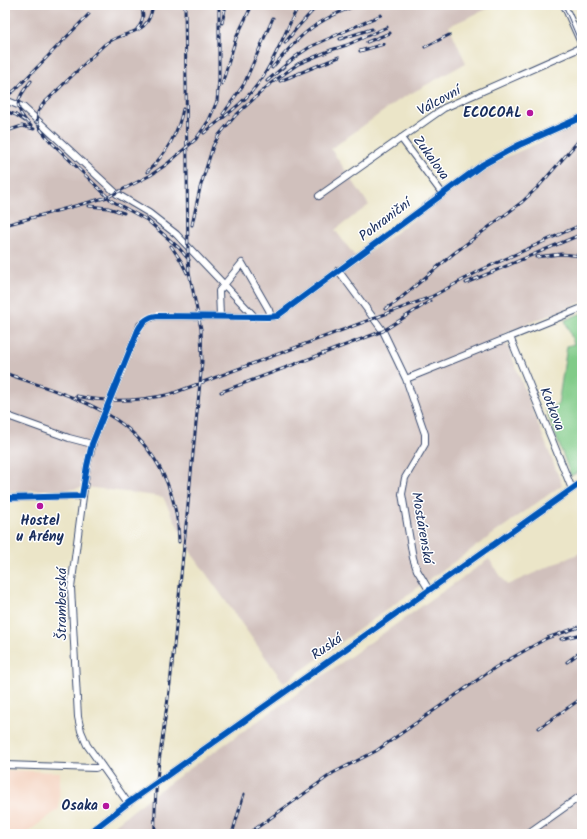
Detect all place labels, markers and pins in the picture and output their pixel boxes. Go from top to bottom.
place label: ECOCOAL [463,102,522,124]
marker: ECOCOAL [525,108,535,118]
marker: Hostel u Arény [35,501,45,511]
place label: Hostel u Arény [16,510,64,548]
place label: Osaka [62,795,98,817]
marker: Osaka [101,801,111,811]

